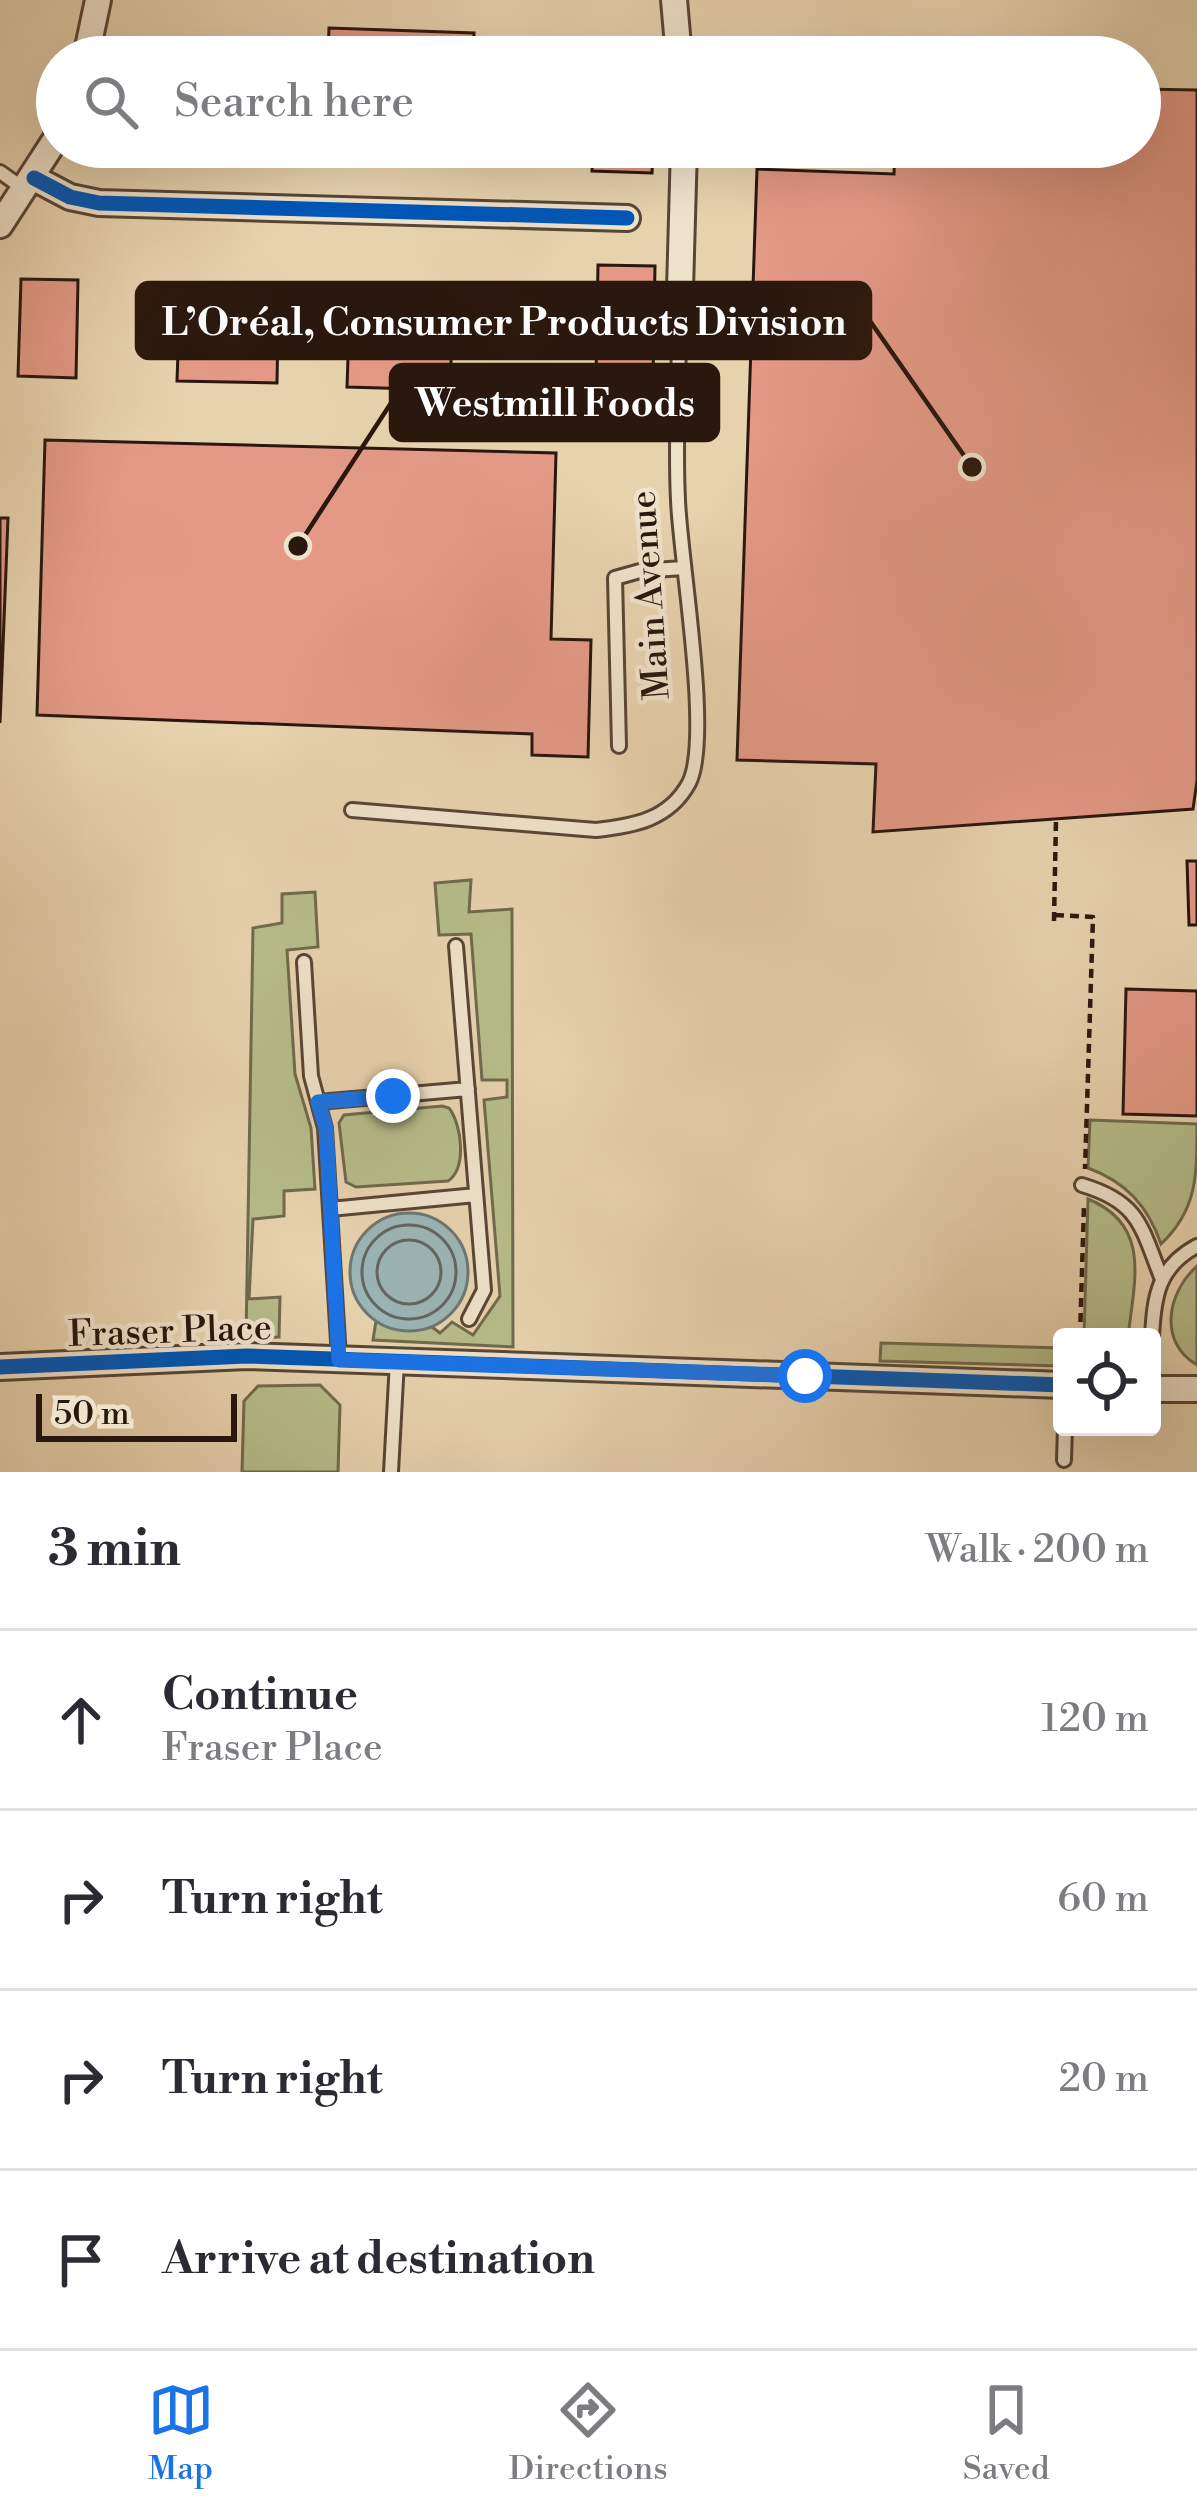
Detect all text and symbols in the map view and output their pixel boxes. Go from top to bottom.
search box [36,36,1161,168]
icon: search [78,69,144,135]
text: Search here [174,74,414,131]
callout: L’Oréal, Consumer Products Division [137,283,870,358]
text: L’Oréal, Consumer Products Division [162,299,847,348]
callout: Westmill Foods [391,365,718,440]
text: Westmill Foods [414,380,695,429]
street label: Main Avenue [621,489,681,701]
route end [366,1069,420,1123]
street label: Fraser Place [67,1306,273,1358]
map controls [1053,1328,1161,1436]
button: locate [1053,1328,1161,1436]
route start [778,1349,832,1403]
scale bar [36,1388,237,1441]
text: 50 m [54,1394,130,1435]
text: 3 min [48,1518,181,1582]
text: Walk · 200 m [926,1526,1149,1575]
text: Continue [162,1667,358,1724]
icon: ahead [48,1687,114,1753]
text: 120 m [1041,1695,1149,1744]
text: Fraser Place [162,1724,383,1773]
icon: right [48,1867,114,1933]
text: Turn right [162,1871,383,1928]
text: 60 m [1057,1875,1149,1924]
icon: right [48,2047,114,2113]
text: Turn right [162,2051,383,2108]
text: 20 m [1059,2055,1149,2104]
icon: arrive [48,2227,114,2293]
text: Arrive at destination [162,2231,595,2288]
tab: Map [148,2377,214,2490]
tab: Directions [509,2377,668,2490]
tab: Saved [963,2377,1049,2490]

